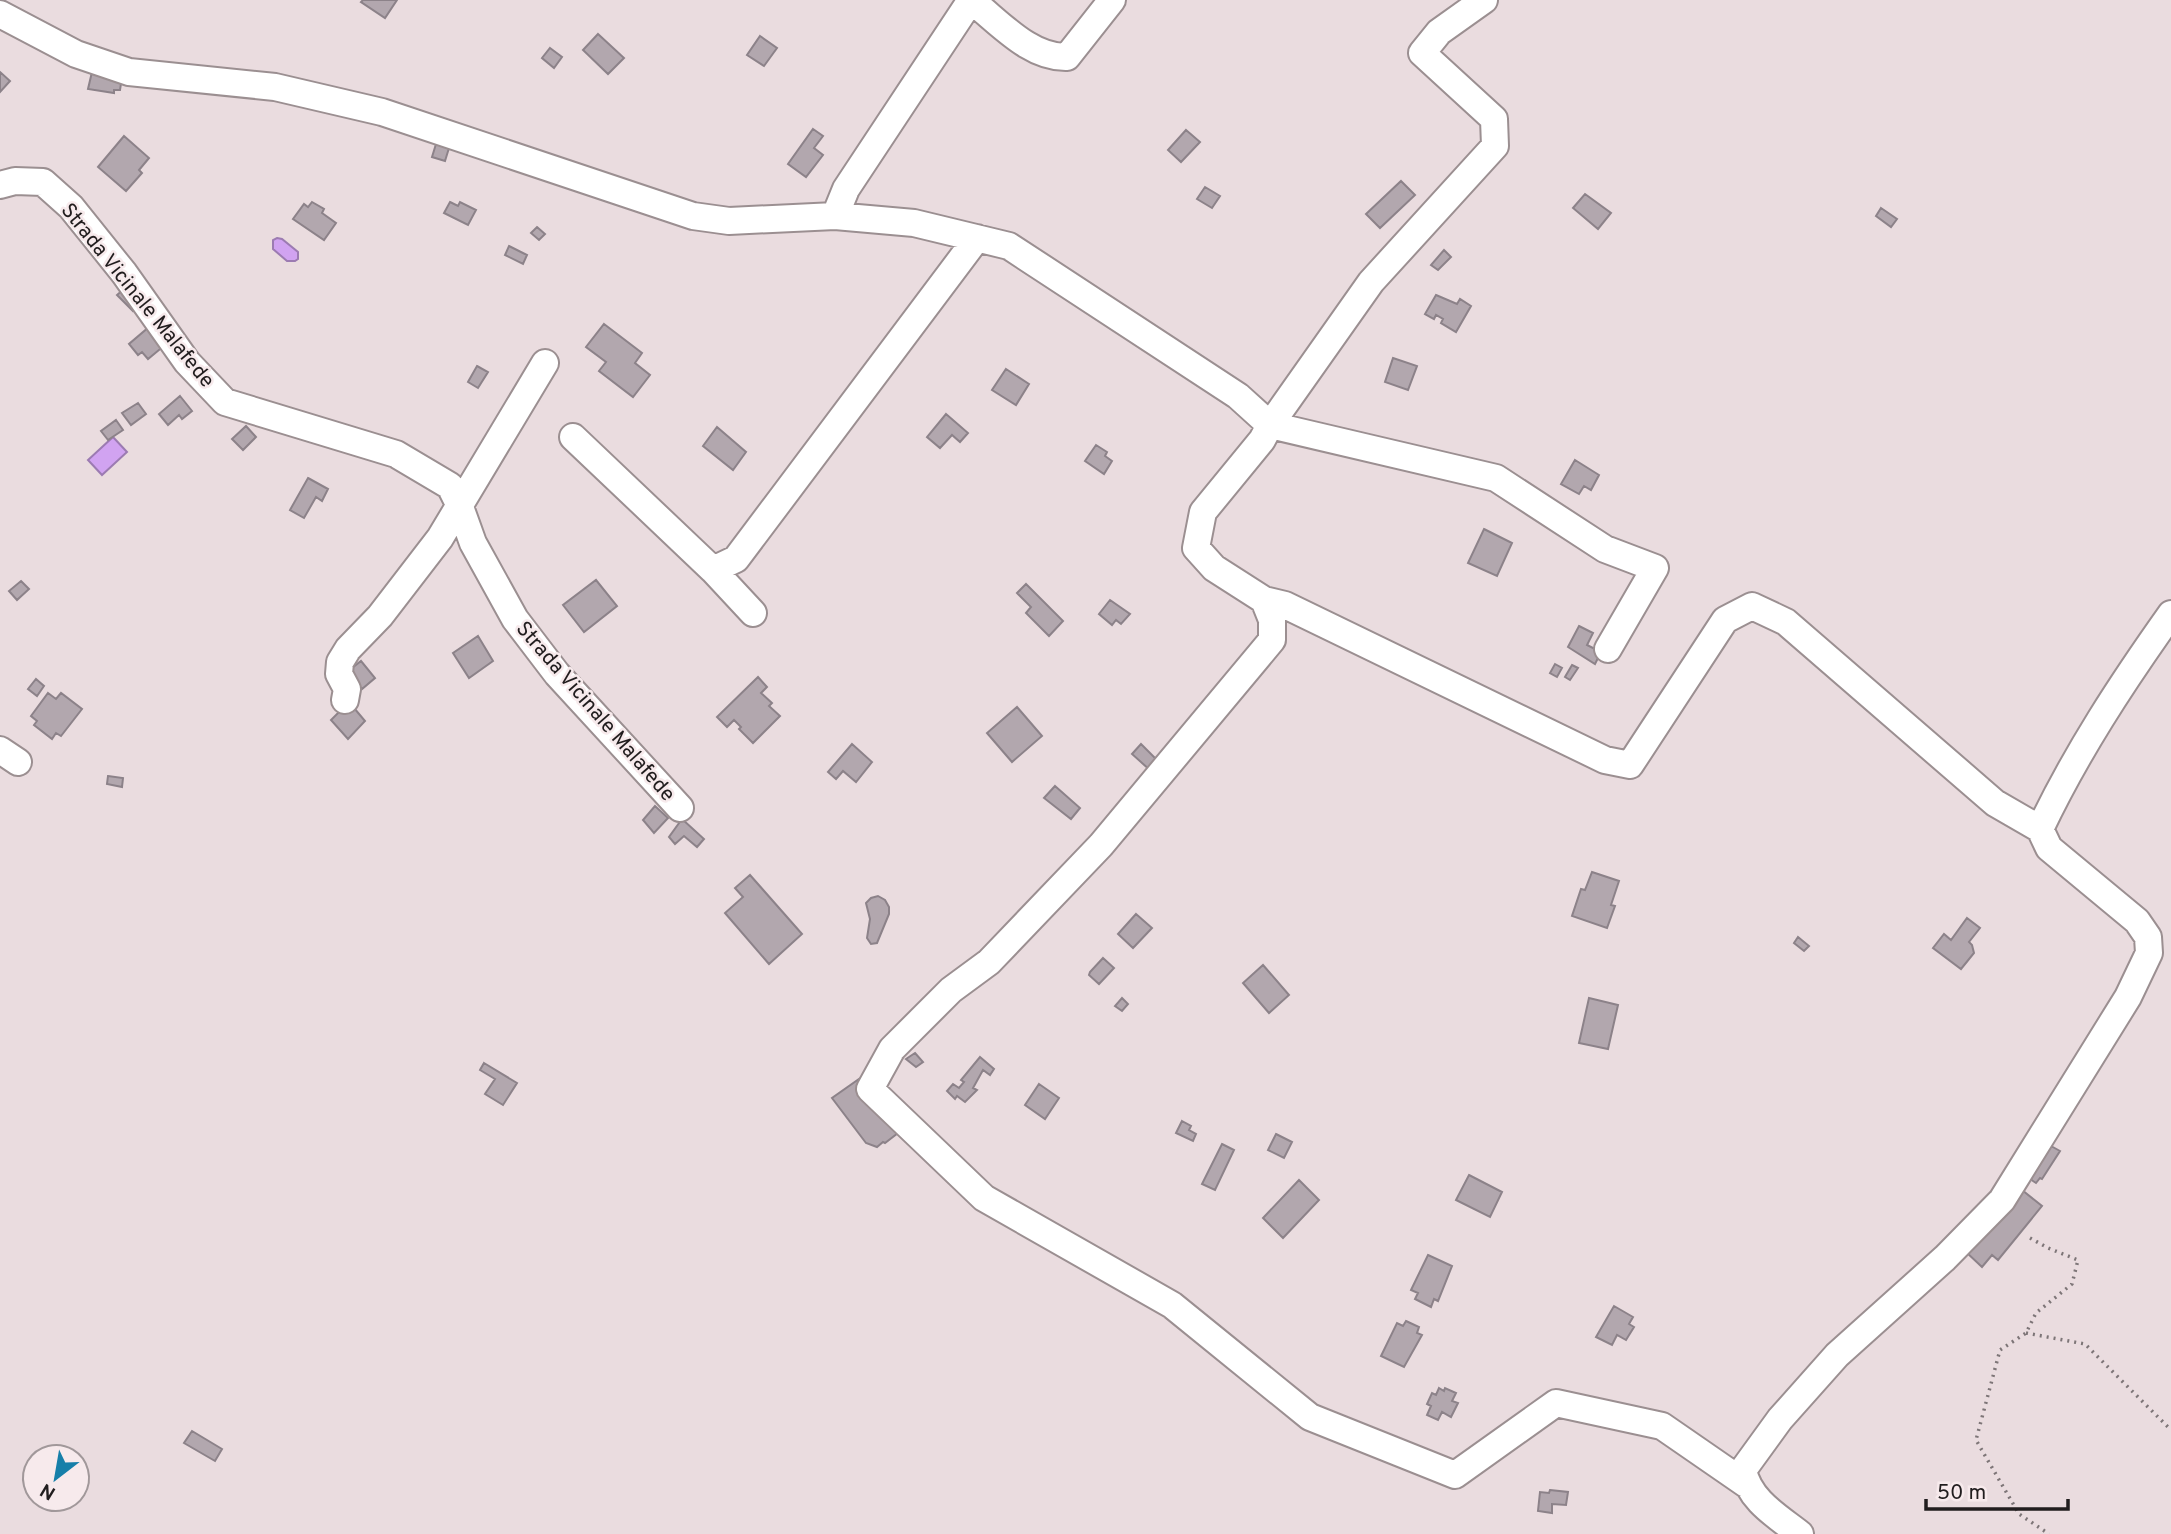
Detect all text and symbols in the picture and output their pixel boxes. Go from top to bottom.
street label: Strada Vicinale Malafede [54,198,220,394]
street label: Strada Vicinale Malafede [509,616,681,808]
north arrow [21,1443,91,1513]
scale bar [1926,1468,2068,1512]
text: N [36,1477,60,1505]
text: 50 m [1937,1480,1986,1507]

